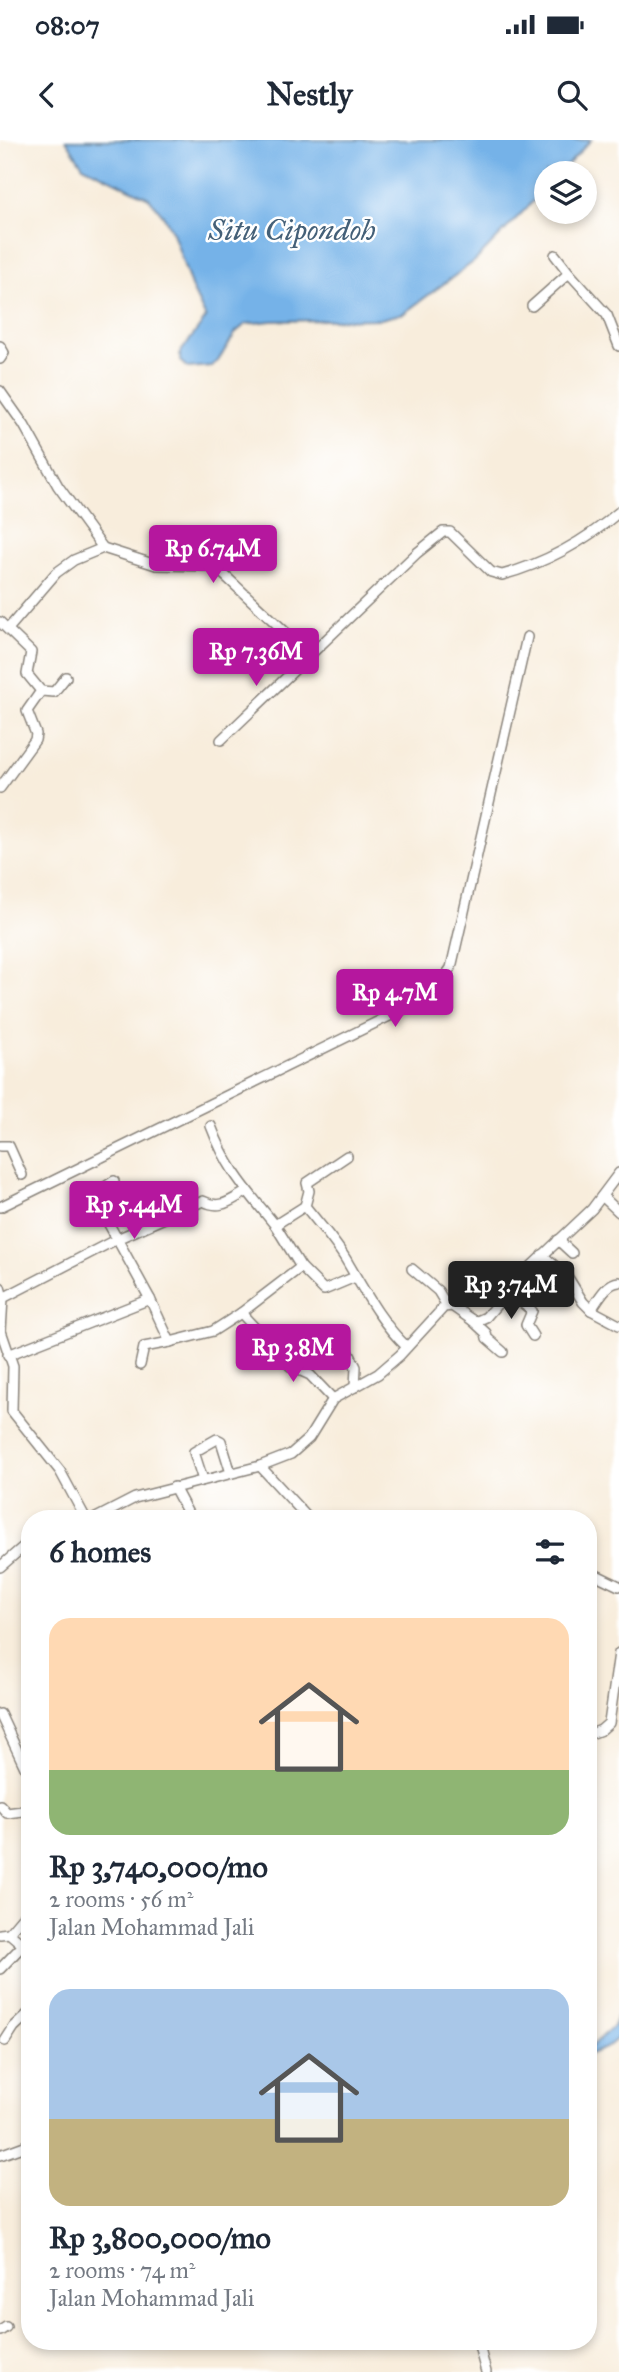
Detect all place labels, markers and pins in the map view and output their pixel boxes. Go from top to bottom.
pin: Rp 6.74M [141,526,285,585]
pin: Rp 7.36M [184,629,328,688]
pin: Rp 4.7M [330,970,460,1029]
pin: Rp 5.44M [62,1182,206,1241]
pin: Rp 3.74M [439,1262,583,1321]
pin: Rp 3.8M [228,1324,358,1384]

